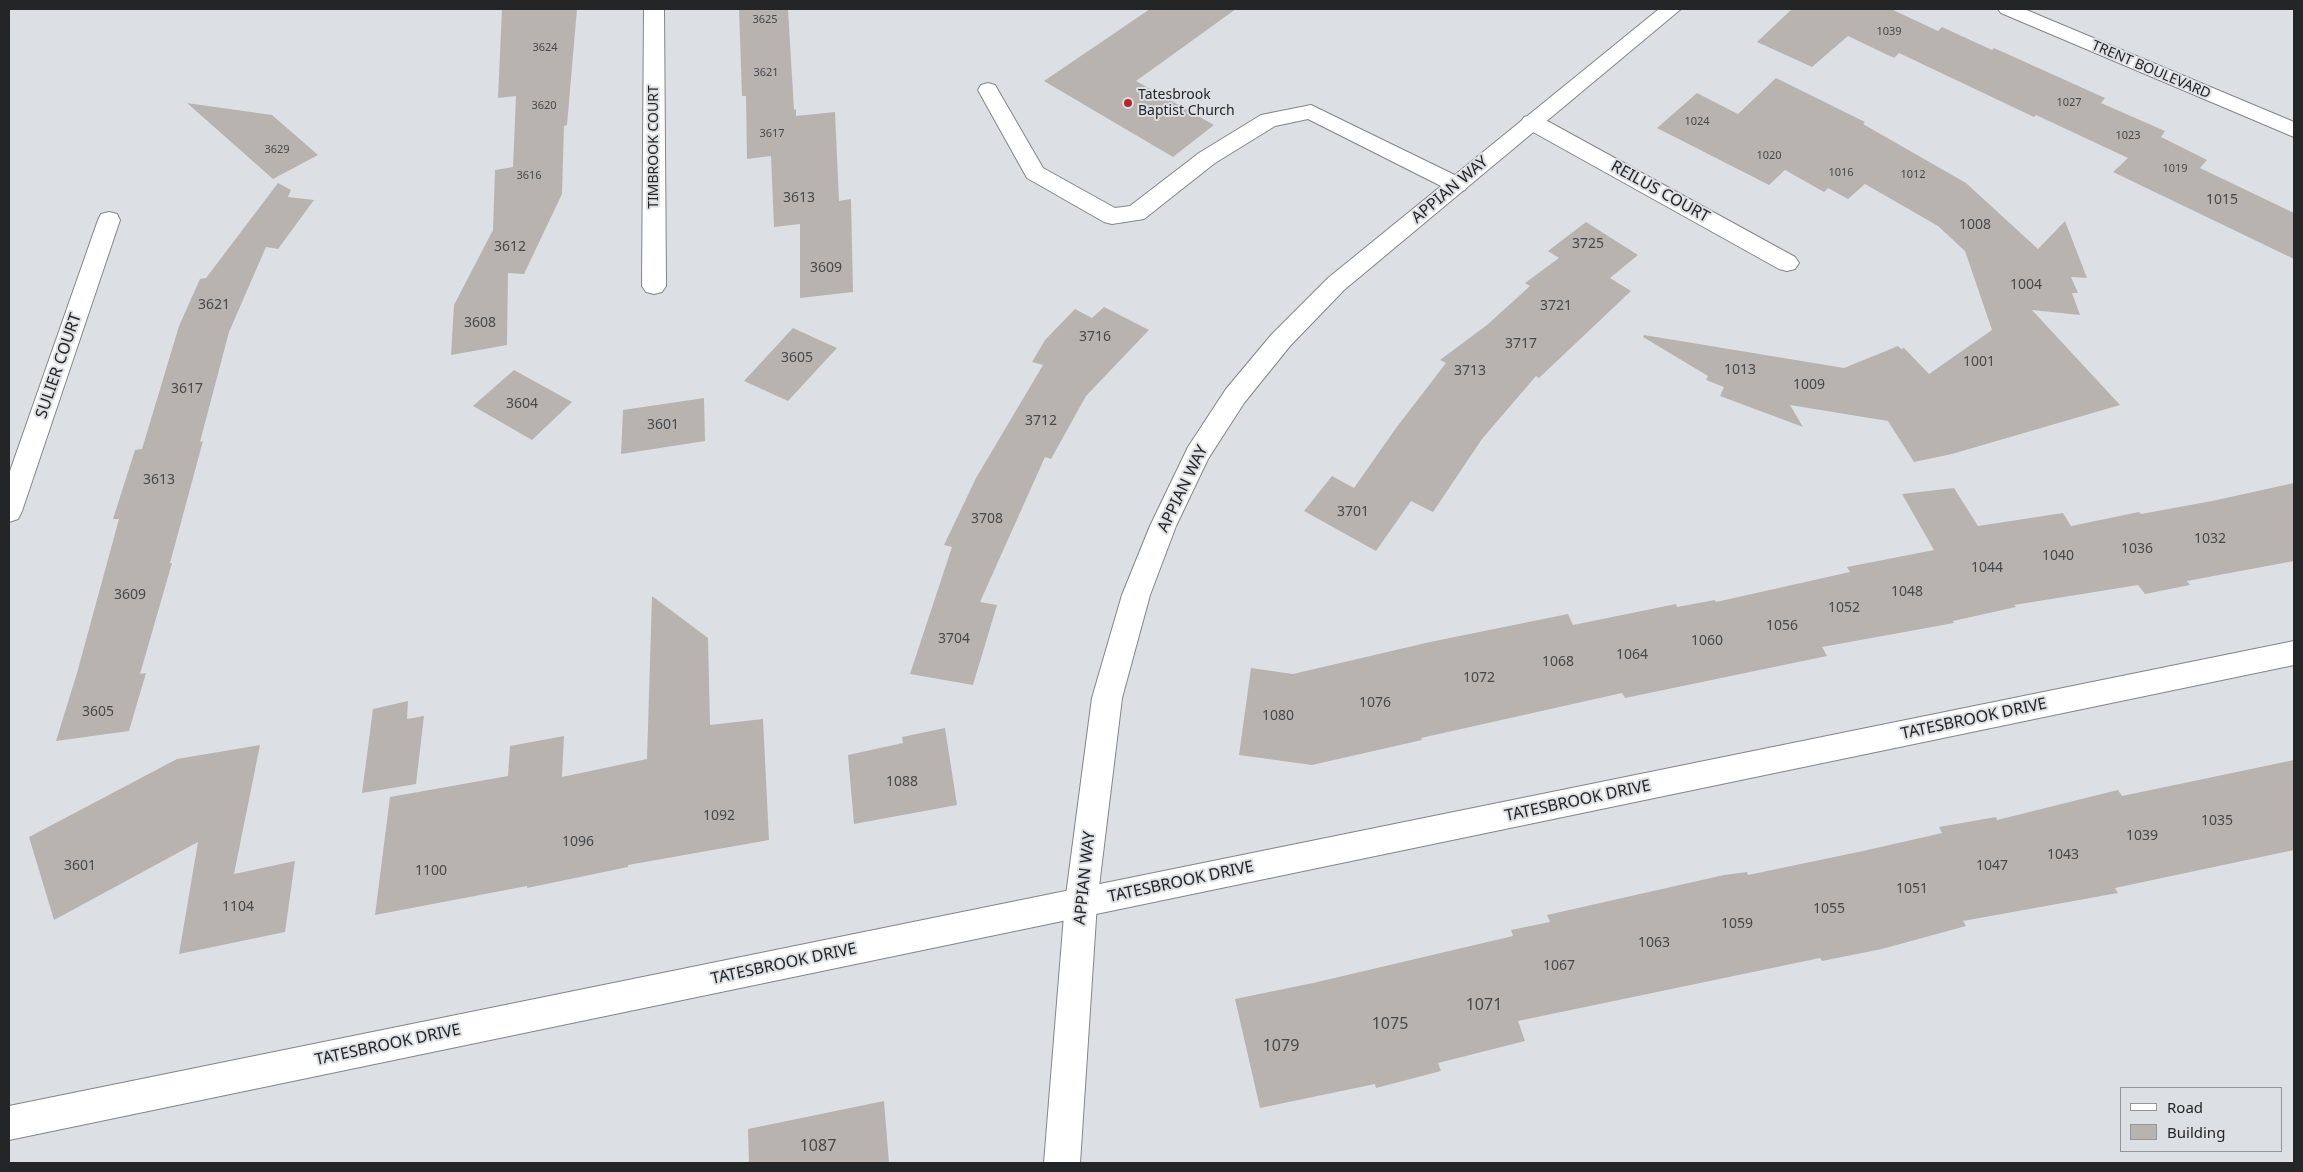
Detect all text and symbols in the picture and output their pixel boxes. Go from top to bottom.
house number: 3625 [752,13,778,27]
house number: 1039 [1876,25,1902,39]
street label: TRENT BOULEVARD [2089,37,2213,103]
house number: 3624 [532,41,558,55]
house number: 3621 [753,66,779,80]
street label: TIMBROOK COURT [646,85,662,209]
place label: Tatesbrook Baptist Church [1138,87,1235,120]
house number: 1027 [2056,96,2082,110]
marker: Tatesbrook Baptist Church [1122,97,1134,109]
house number: 3620 [531,99,557,113]
house number: 1024 [1684,115,1710,129]
house number: 3617 [759,127,785,141]
house number: 1023 [2115,129,2141,143]
house number: 3629 [264,143,290,157]
house number: 1020 [1756,149,1782,163]
street label: APPIAN WAY [1408,152,1492,228]
street label: REILUS COURT [1607,157,1713,227]
house number: 1019 [2162,162,2188,176]
house number: 1016 [1828,166,1854,180]
house number: 1012 [1900,168,1926,182]
house number: 3616 [516,169,542,183]
house number: 3613 [783,190,815,206]
house number: 1015 [2206,192,2238,208]
house number: 1008 [1959,217,1991,233]
house number: 3725 [1572,236,1604,252]
house number: 3612 [494,239,526,255]
house number: 3609 [810,260,842,276]
house number: 1004 [2010,277,2042,293]
house number: 3621 [198,297,230,313]
house number: 3721 [1540,298,1572,314]
street label: SULIER COURT [32,311,86,421]
house number: 3608 [464,315,496,331]
house number: 3716 [1079,329,1111,345]
house number: 3717 [1505,336,1537,352]
house number: 3605 [781,350,813,366]
house number: 1001 [1963,354,1995,370]
house number: 1013 [1724,362,1756,378]
house number: 3713 [1454,363,1486,379]
house number: 1009 [1793,377,1825,393]
house number: 3617 [171,381,203,397]
house number: 3604 [506,396,538,412]
house number: 3712 [1025,413,1057,429]
house number: 3601 [647,417,679,433]
street label: APPIAN WAY [1154,442,1212,536]
house number: 3613 [143,472,175,488]
house number: 3701 [1337,504,1369,520]
house number: 3708 [971,511,1003,527]
house number: 1032 [2194,531,2226,547]
house number: 1036 [2121,541,2153,557]
house number: 1040 [2042,548,2074,564]
house number: 1044 [1971,560,2003,576]
house number: 1048 [1891,584,1923,600]
house number: 3609 [114,587,146,603]
house number: 1052 [1828,600,1860,616]
house number: 1056 [1766,618,1798,634]
house number: 3704 [938,631,970,647]
house number: 1060 [1691,633,1723,649]
house number: 1064 [1616,647,1648,663]
house number: 1068 [1542,654,1574,670]
house number: 1072 [1463,670,1495,686]
street label: TATESBROOK DRIVE [1899,694,2049,744]
house number: 1076 [1359,695,1391,711]
house number: 3605 [82,704,114,720]
house number: 1080 [1262,708,1294,724]
house number: 1088 [886,774,918,790]
street label: TATESBROOK DRIVE [1503,776,1653,826]
house number: 1092 [703,808,735,824]
house number: 1035 [2201,813,2233,829]
house number: 1039 [2126,828,2158,844]
street label: APPIAN WAY [1071,830,1099,926]
house number: 1096 [562,834,594,850]
house number: 1043 [2047,847,2079,863]
street label: TATESBROOK DRIVE [1106,857,1256,907]
house number: 3601 [64,858,96,874]
house number: 1047 [1976,858,2008,874]
house number: 1100 [415,863,447,879]
house number: 1051 [1896,881,1928,897]
house number: 1104 [222,899,254,915]
house number: 1055 [1813,901,1845,917]
house number: 1059 [1721,916,1753,932]
house number: 1063 [1638,935,1670,951]
street label: TATESBROOK DRIVE [709,939,859,989]
house number: 1067 [1543,958,1575,974]
house number: 1071 [1466,995,1502,1015]
house number: 1075 [1372,1014,1408,1034]
street label: TATESBROOK DRIVE [313,1020,463,1070]
house number: 1079 [1263,1036,1299,1056]
legend [2120,1087,2283,1152]
text: Road [2167,1097,2203,1117]
text: Building [2167,1122,2225,1142]
house number: 1087 [800,1136,836,1156]

